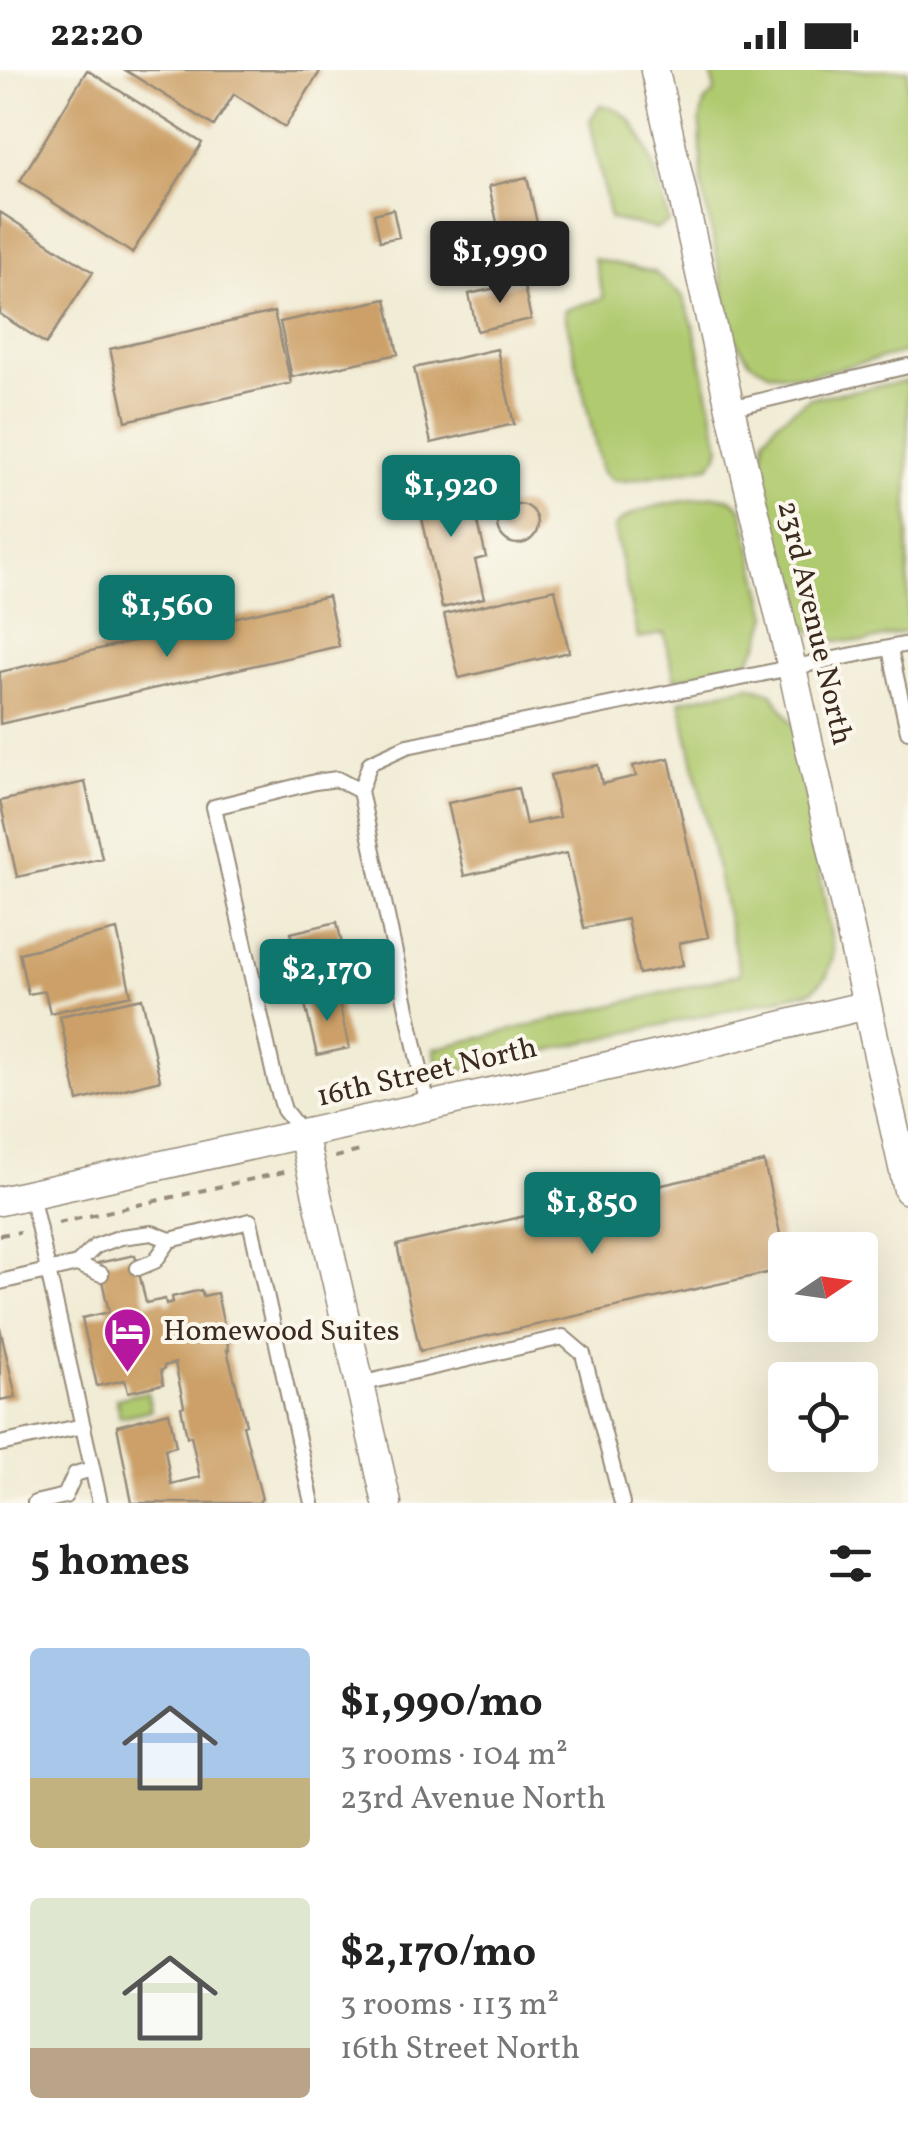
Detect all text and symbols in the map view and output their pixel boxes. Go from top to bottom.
text: 22:20 [50,9,143,62]
pin: $1,990 [419,221,581,306]
text: $1,990 [452,231,548,275]
pin: $1,920 [370,455,532,540]
text: $1,920 [404,465,498,509]
street label: 23rd Avenue North [765,497,863,749]
pin: $1,560 [86,575,248,660]
text: $1,560 [121,585,213,629]
pin: $2,170 [246,939,408,1024]
text: $2,170 [282,949,372,993]
street label: 16th Street North [313,1027,541,1119]
pin: $1,850 [511,1172,673,1257]
text: $1,850 [546,1182,638,1226]
north arrow [768,1232,878,1342]
map controls [768,1232,878,1472]
hotel icon: Homewood Suites [102,1306,154,1374]
place label: Homewood Suites [163,1311,400,1353]
button: locate [768,1362,878,1472]
text: 5 homes [30,1534,190,1593]
icon: filters [823,1536,878,1591]
text: $1,990/mo [340,1675,543,1734]
icon: home [110,1688,230,1808]
text: 3 rooms · 104 m² [340,1734,568,1778]
text: 23rd Avenue North [340,1778,606,1822]
text: $2,170/mo [340,1925,536,1984]
icon: home [110,1938,230,2058]
text: 3 rooms · 113 m² [340,1984,559,2028]
text: 16th Street North [340,2028,580,2072]

